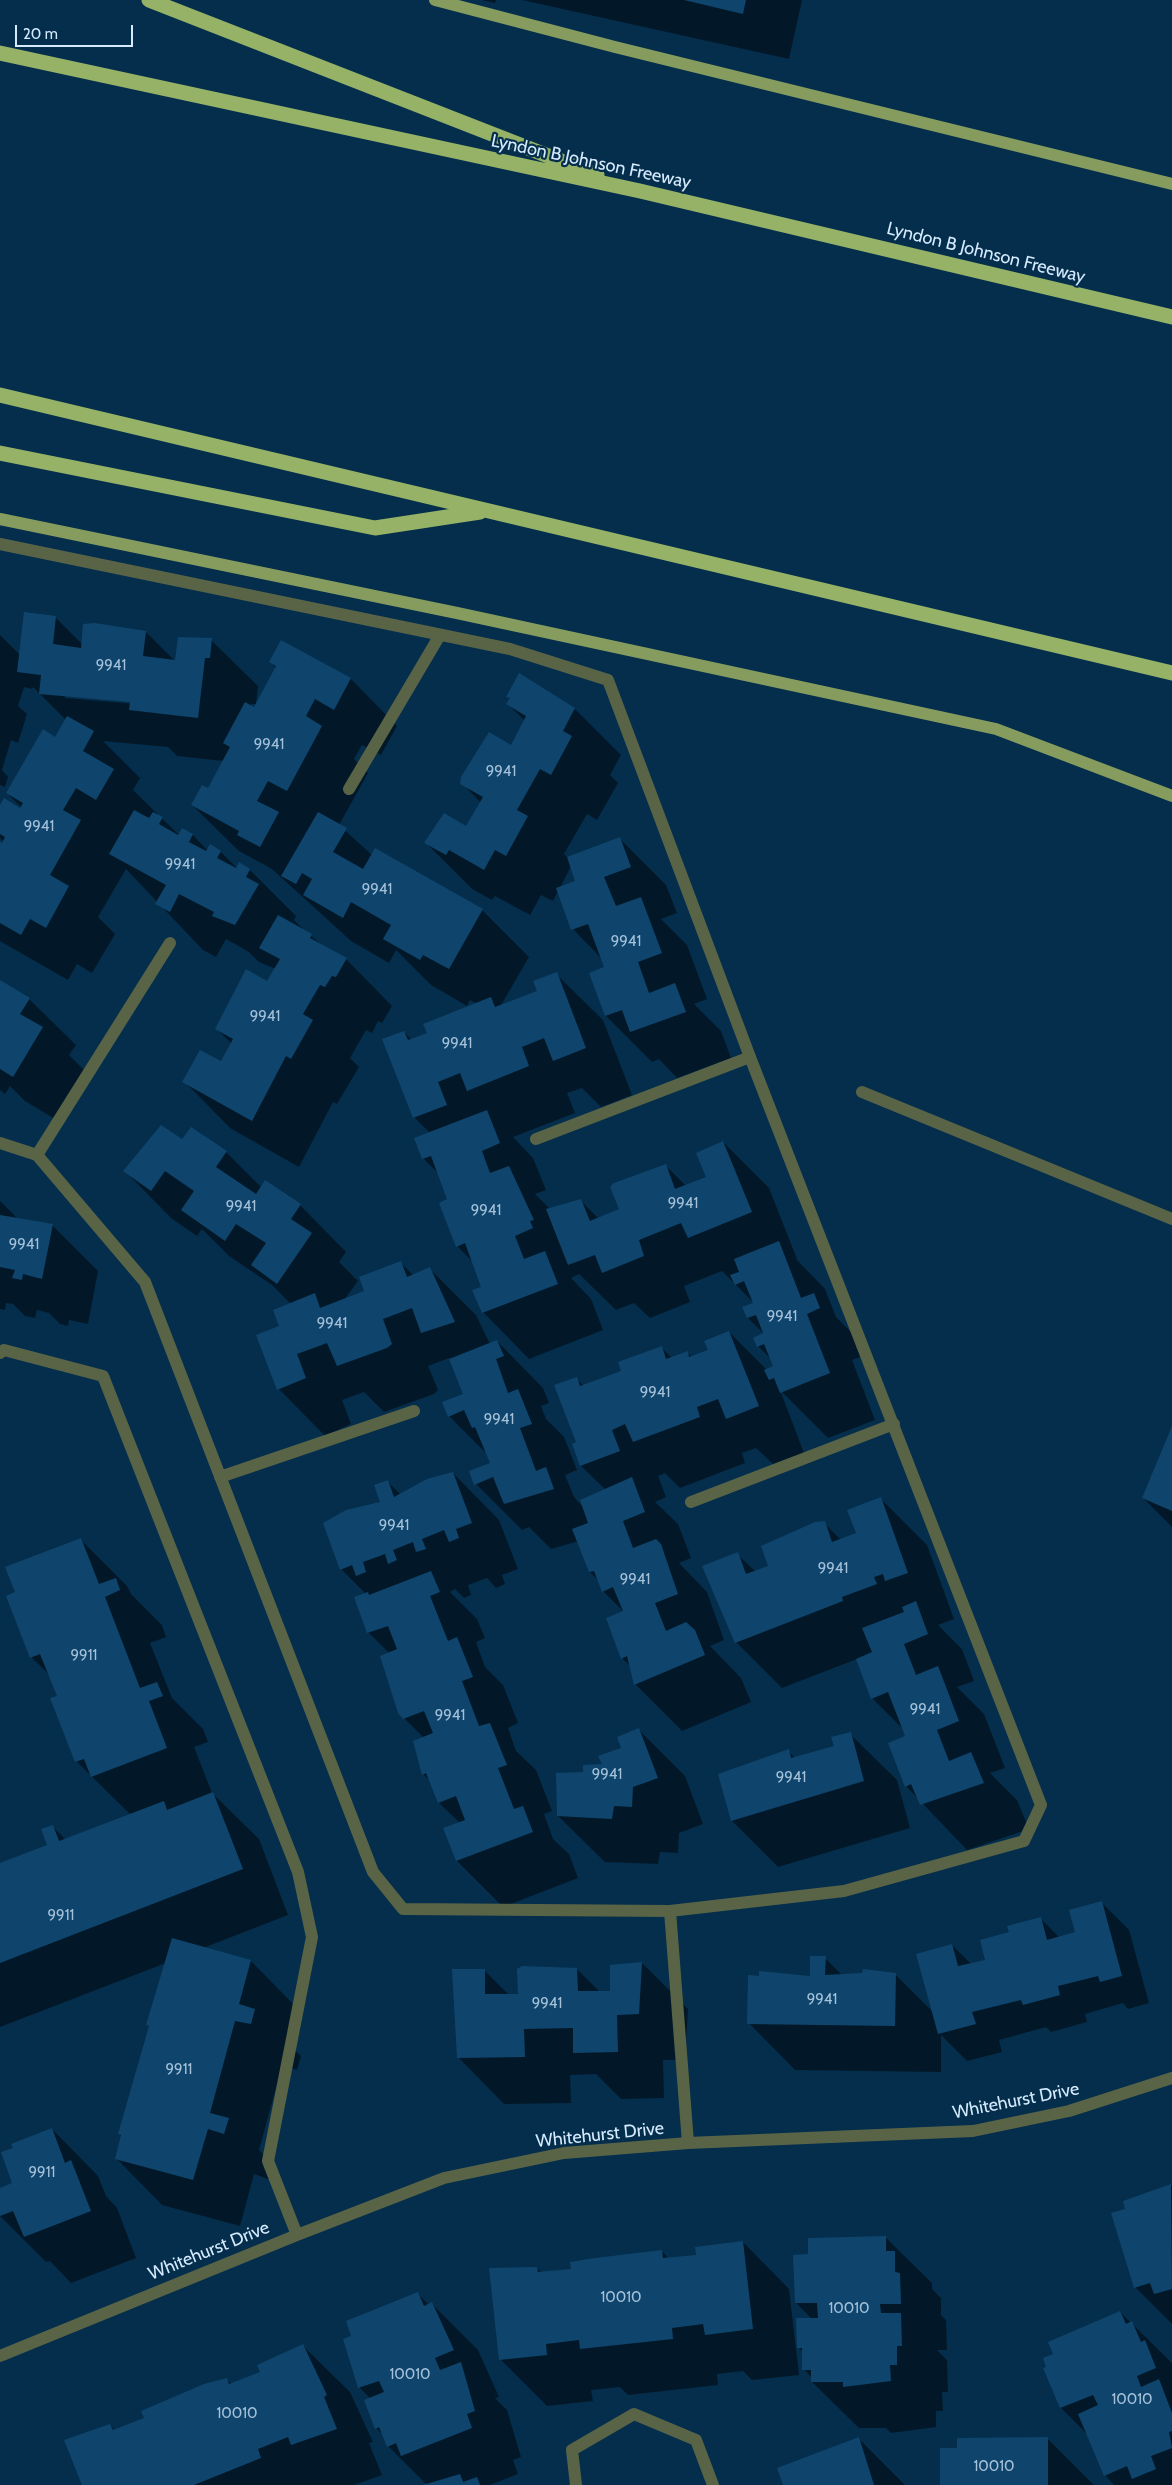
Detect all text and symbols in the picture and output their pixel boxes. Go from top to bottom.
scale bar [18,15,135,47]
text: 20 m [23,25,58,43]
street label: Lyndon B Johnson Freeway [489,130,693,194]
street label: Lyndon B Johnson Freeway [884,218,1088,288]
house number: 9941 [96,657,126,675]
house number: 9941 [254,736,284,754]
house number: 9941 [486,763,516,781]
house number: 9941 [24,818,54,836]
house number: 9941 [165,856,195,874]
house number: 9941 [362,881,392,899]
house number: 9941 [611,933,641,951]
house number: 9941 [250,1008,280,1026]
house number: 9941 [442,1035,472,1053]
house number: 9941 [668,1195,698,1213]
house number: 9941 [226,1198,256,1216]
house number: 9941 [471,1202,501,1220]
house number: 9941 [9,1236,39,1254]
house number: 9941 [767,1308,797,1326]
house number: 9941 [317,1315,347,1333]
house number: 9941 [640,1384,670,1402]
house number: 9941 [484,1411,514,1429]
house number: 9941 [379,1517,409,1535]
house number: 9941 [818,1560,848,1578]
house number: 9941 [620,1571,650,1589]
house number: 9911 [71,1647,97,1665]
house number: 9941 [910,1701,940,1719]
house number: 9941 [435,1707,465,1725]
house number: 9941 [592,1766,622,1784]
house number: 9941 [776,1769,806,1787]
house number: 9911 [48,1907,74,1925]
house number: 9941 [807,1991,837,2009]
house number: 9941 [532,1995,562,2013]
house number: 9911 [166,2061,192,2079]
street label: Whitehurst Drive [951,2078,1081,2124]
street label: Whitehurst Drive [535,2118,665,2152]
house number: 9911 [29,2164,55,2182]
street label: Whitehurst Drive [145,2217,273,2285]
house number: 10010 [600,2289,642,2307]
house number: 10010 [828,2300,870,2318]
house number: 10010 [389,2366,431,2384]
house number: 10010 [1111,2391,1153,2409]
house number: 10010 [216,2405,258,2423]
house number: 10010 [973,2458,1015,2476]

